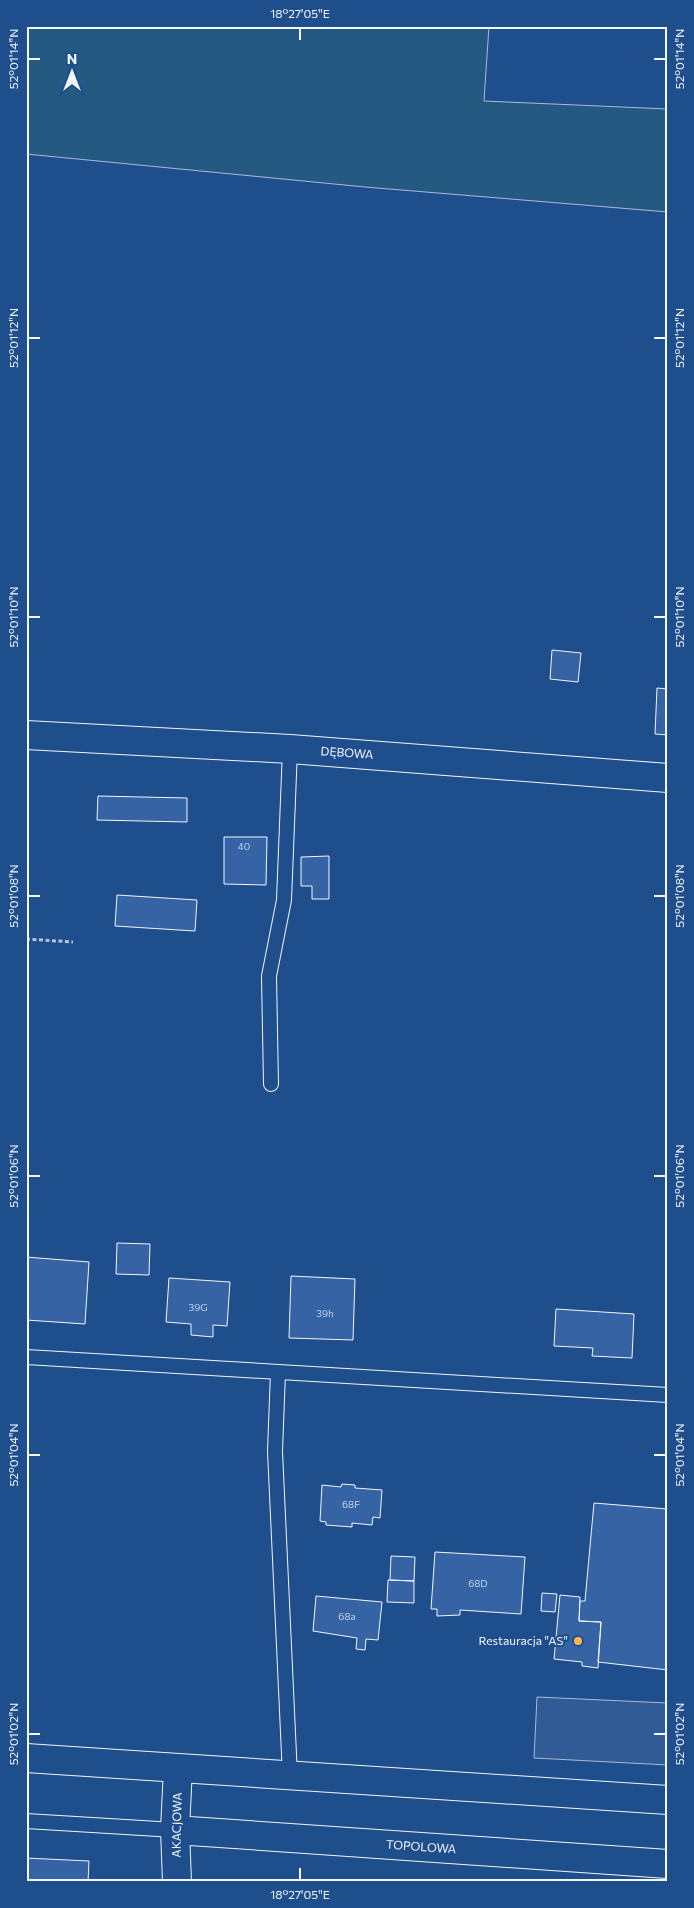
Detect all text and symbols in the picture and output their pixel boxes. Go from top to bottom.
text: 18°27'05"E [270,6,330,20]
text: 52°01'14"N [6,29,20,89]
text: 52°01'14"N [672,29,686,89]
north arrow [48,48,98,98]
text: N [67,50,77,67]
text: 52°01'12"N [6,308,20,368]
text: 52°01'12"N [672,308,686,368]
text: 52°01'10"N [6,586,20,648]
text: 52°01'10"N [672,586,686,648]
street label: DĘBOWA [320,743,374,761]
house number: 40 [238,840,250,852]
text: 52°01'08"N [6,864,20,928]
text: 52°01'08"N [672,864,686,928]
text: 52°01'06"N [6,1144,20,1208]
text: 52°01'06"N [672,1144,686,1208]
house number: 39G [188,1301,208,1313]
house number: 39h [316,1307,334,1319]
text: 52°01'04"N [6,1423,20,1487]
text: 52°01'04"N [672,1423,686,1487]
house number: 68F [342,1498,360,1510]
house number: 68D [468,1577,488,1589]
house number: 68a [338,1610,356,1622]
place label: Restauracja "AS" [479,1633,568,1647]
marker: Restauracja "AS" [572,1635,584,1647]
text: 52°01'02"N [6,1703,20,1765]
text: 52°01'02"N [672,1703,686,1765]
street label: AKACJOWA [168,1792,185,1858]
street label: TOPOLOWA [386,1837,457,1855]
text: 18°27'05"E [270,1887,330,1901]

